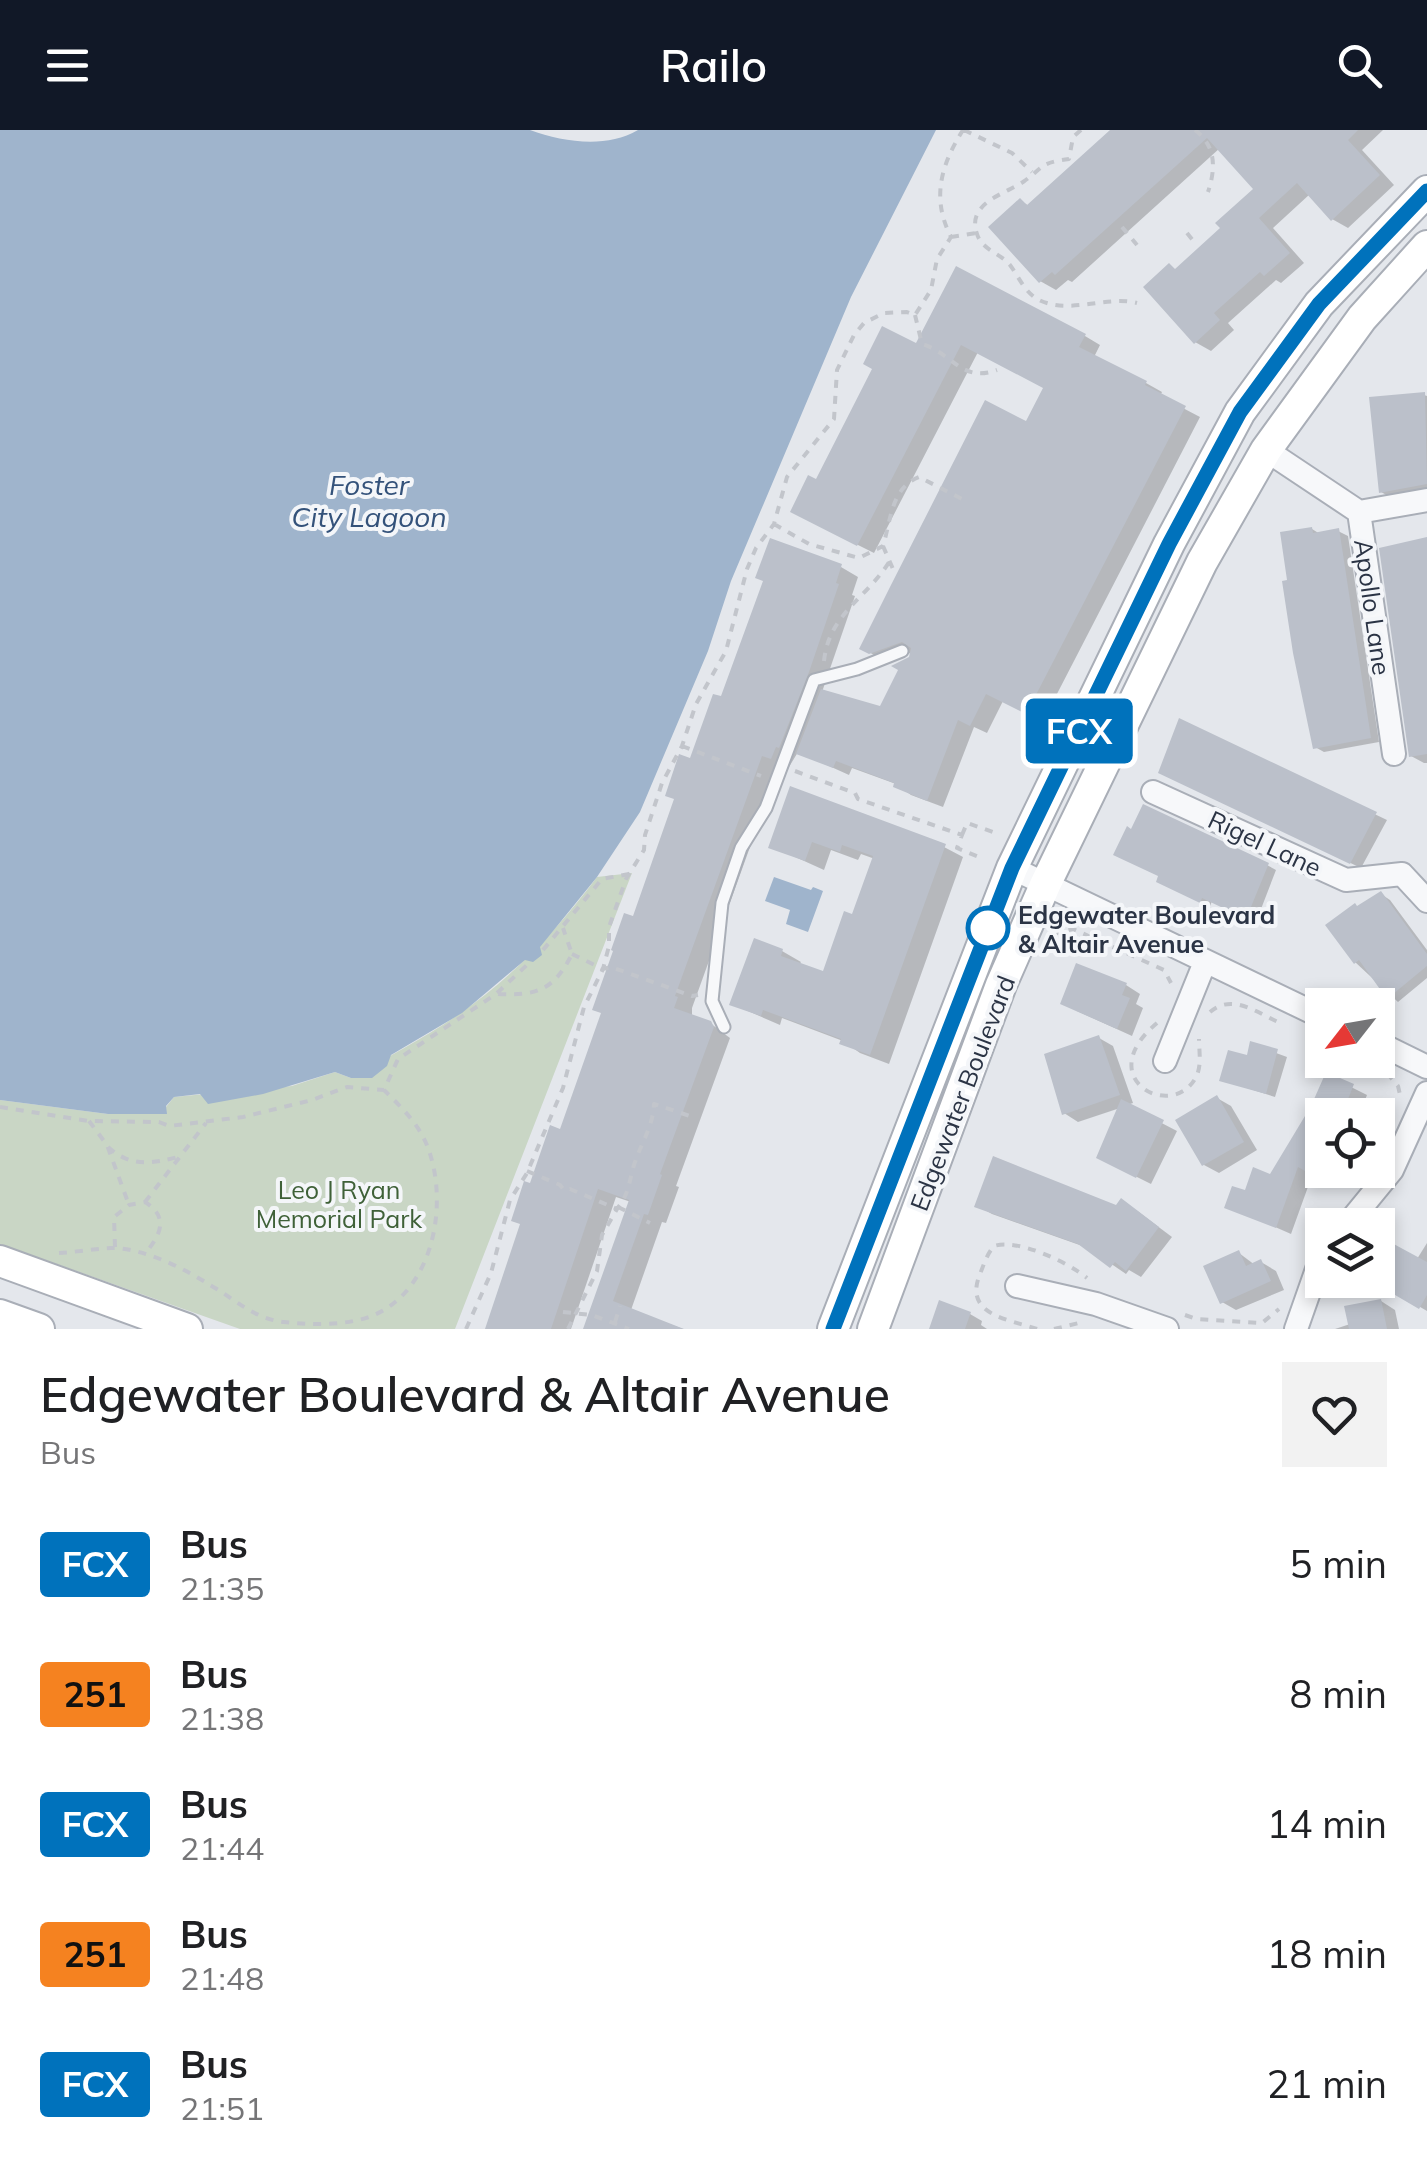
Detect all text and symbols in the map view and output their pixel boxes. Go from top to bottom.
text: Railo [660,37,767,93]
icon: menu [40,38,95,93]
icon: search [1332,38,1387,93]
water label: Foster City Lagoon [291,467,447,534]
street label: Apollo Lane [1348,537,1398,677]
line badge: FCX [1022,698,1136,764]
text: FCX [1046,709,1112,753]
street label: Rigel Lane [1203,803,1327,883]
place label: Edgewater Boulevard & Altair Avenue [1018,899,1275,959]
marker: Edgewater Boulevard & Altair Avenue [967,907,1009,949]
street label: Edgewater Boulevard [903,971,1021,1215]
north arrow [1305,988,1395,1078]
map controls [1305,988,1395,1298]
button: locate [1305,1098,1395,1188]
park label: Leo J Ryan Memorial Park [256,1174,423,1234]
button: layers [1305,1208,1395,1298]
button: heart [1282,1362,1387,1467]
text: Edgewater Boulevard & Altair Avenue [40,1364,890,1424]
text: Bus [40,1432,96,1472]
text: Bus [180,1520,248,1568]
text: 5 min [1290,1540,1387,1588]
text: FCX [62,1542,128,1586]
text: 21:35 [180,1568,264,1608]
text: Bus [180,1650,248,1698]
text: 8 min [1290,1670,1387,1718]
text: 251 [63,1672,127,1716]
text: 21:38 [180,1698,264,1738]
text: Bus [180,1780,248,1828]
text: 14 min [1267,1800,1387,1848]
text: FCX [62,1802,128,1846]
text: 21:44 [180,1828,264,1868]
text: Bus [180,1910,248,1958]
text: 18 min [1267,1930,1387,1978]
text: 251 [63,1932,127,1976]
text: 21:48 [180,1958,264,1998]
text: Bus [180,2040,248,2088]
text: 21 min [1267,2060,1387,2108]
text: FCX [62,2062,128,2106]
text: 21:51 [180,2088,264,2128]

